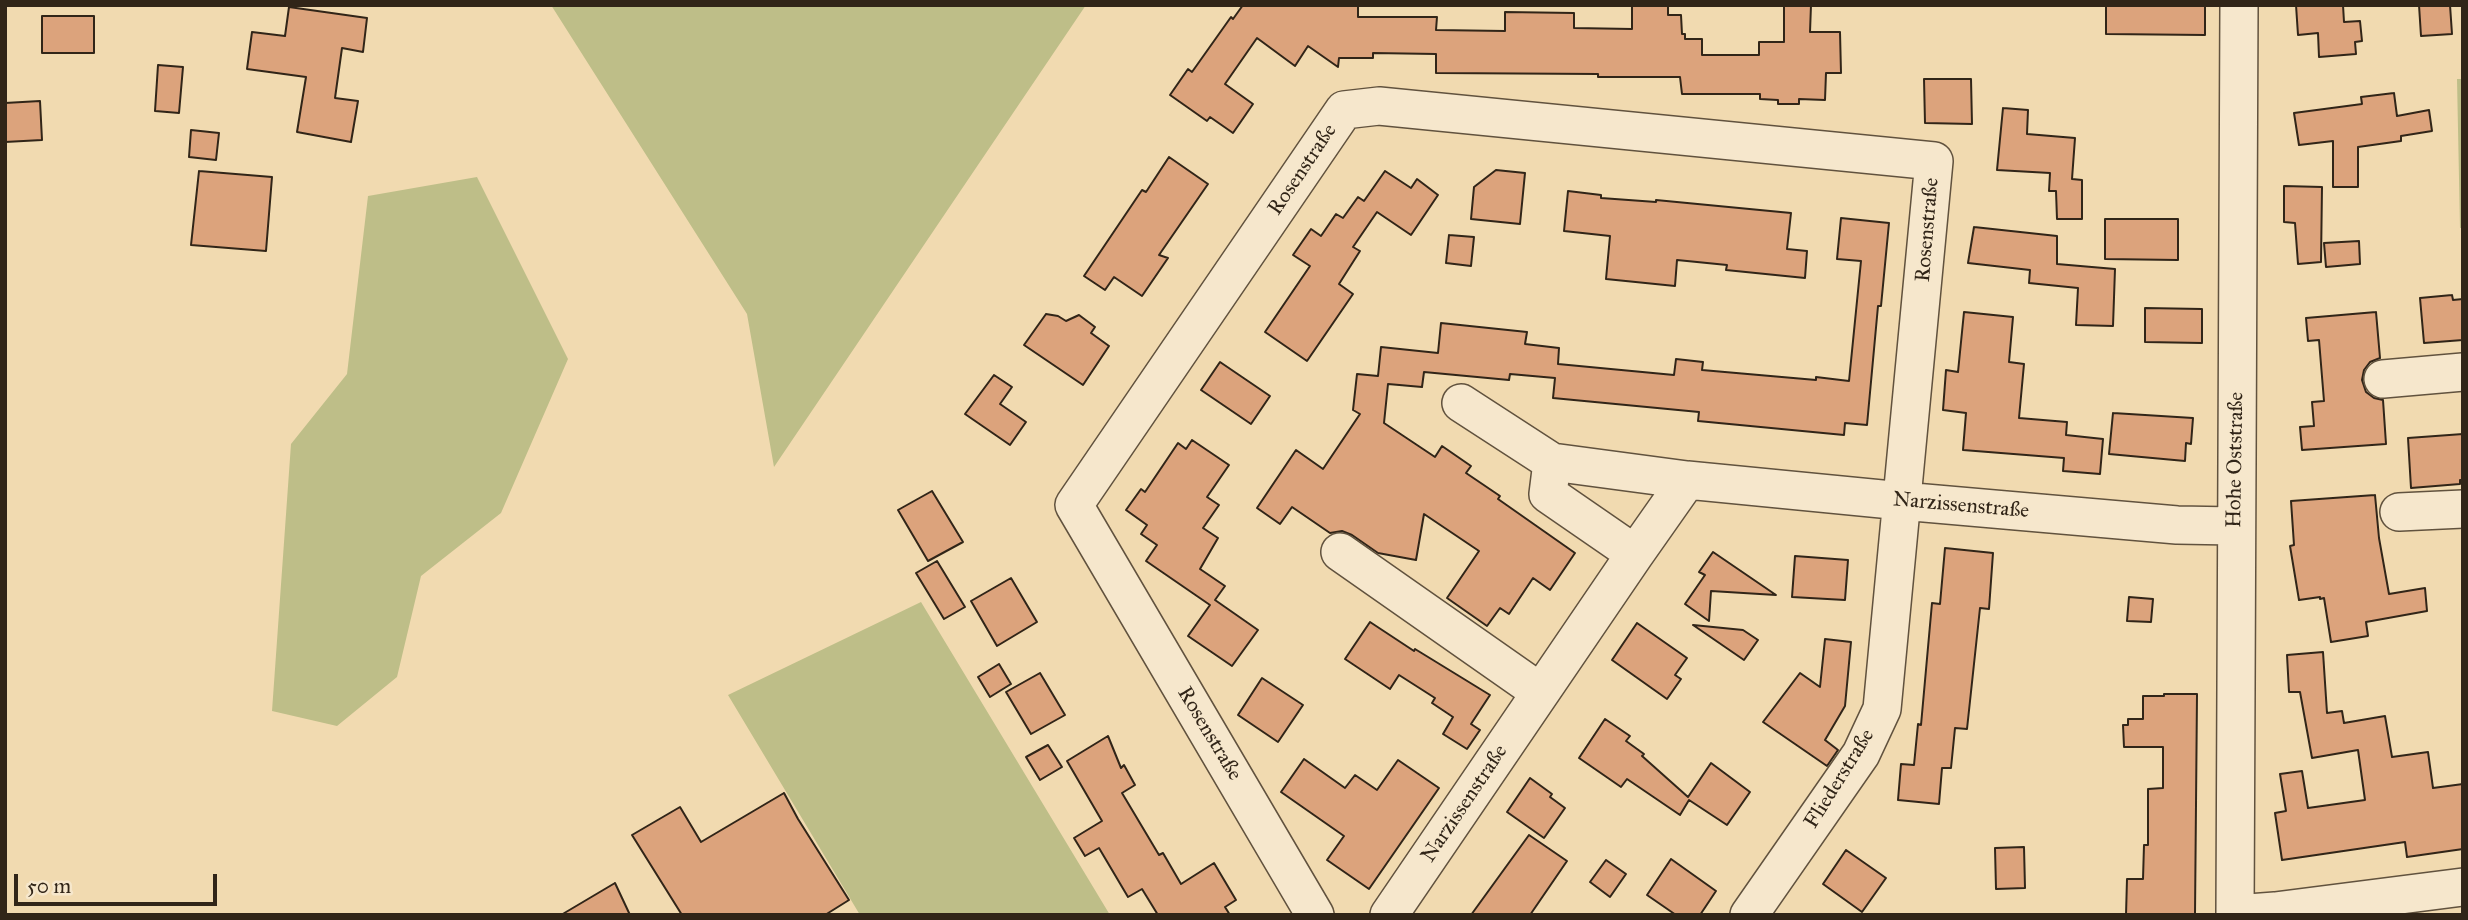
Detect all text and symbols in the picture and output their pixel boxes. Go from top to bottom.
street label: Rosenstraße [1263,120,1343,220]
street label: Rosenstraße [1911,177,1945,283]
street label: Hohe Oststraße [2222,392,2250,528]
street label: Narzissenstraße [1892,488,2030,524]
street label: Rosenstraße [1171,683,1247,785]
street label: Fliederstraße [1800,725,1880,833]
street label: Narzissenstraße [1416,740,1514,868]
scale bar [18,860,220,904]
text: 50 m [27,873,71,899]

